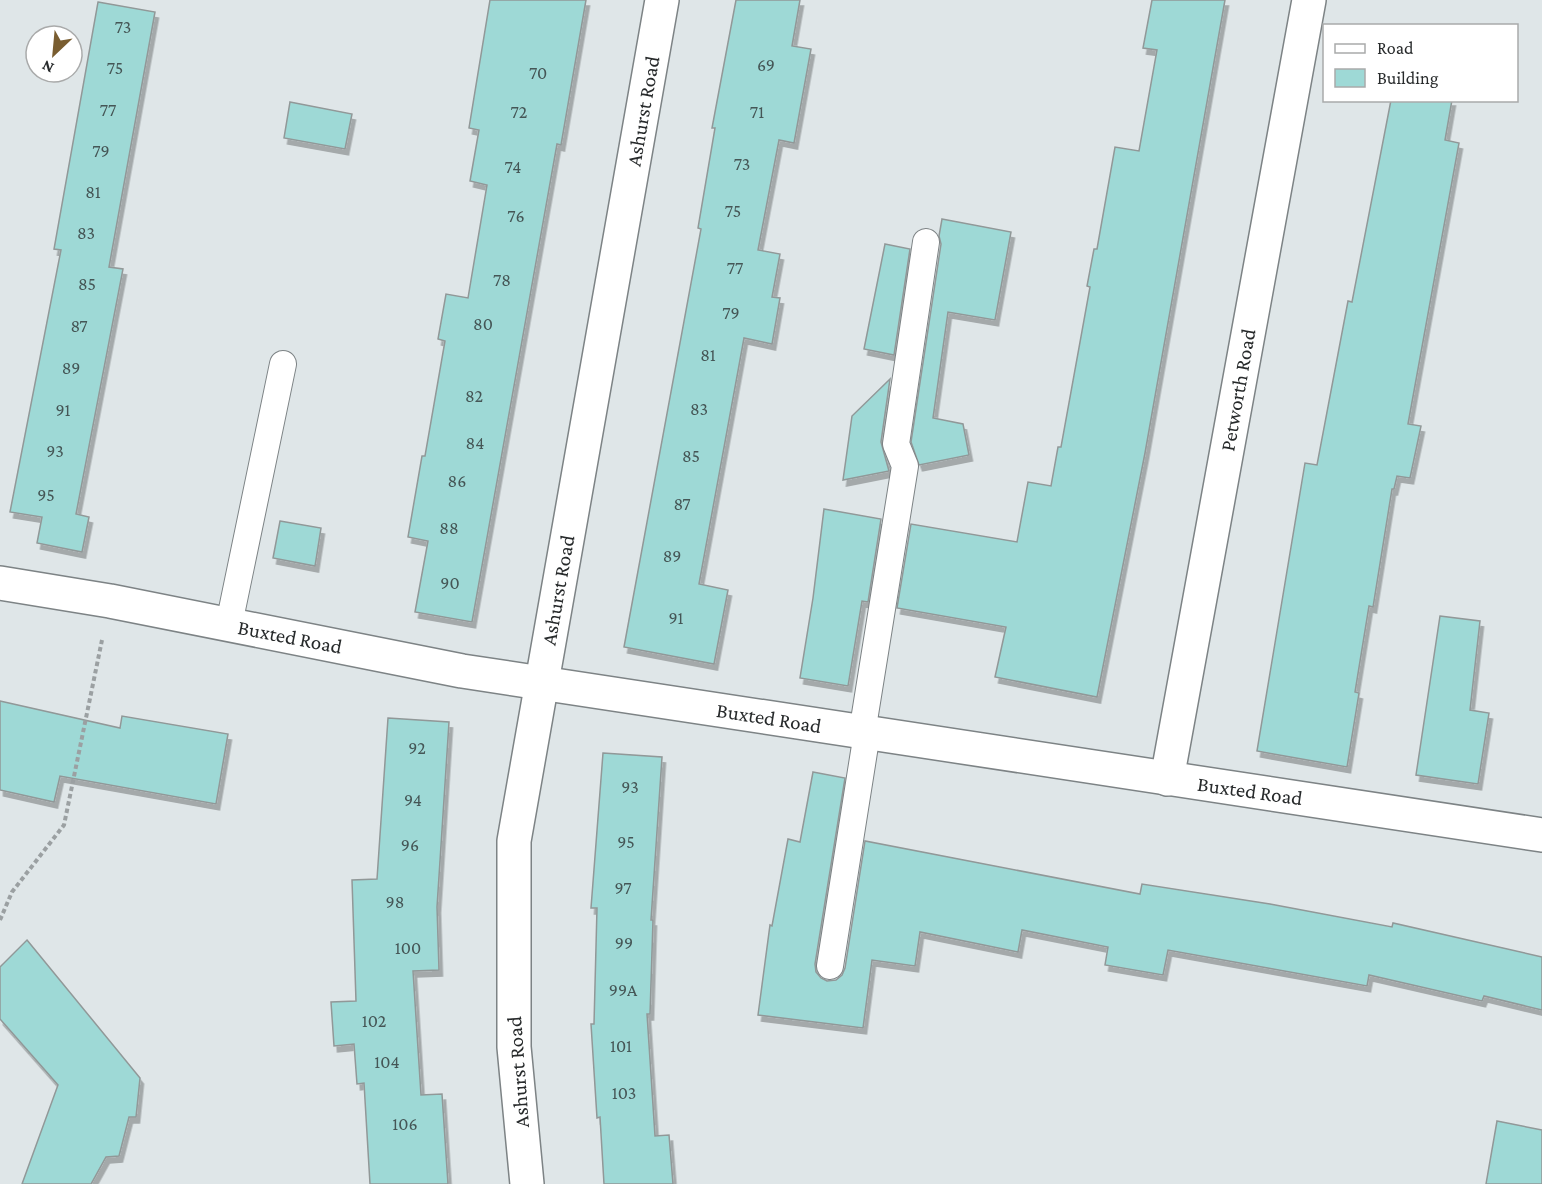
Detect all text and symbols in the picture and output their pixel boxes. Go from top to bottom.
house number: 73 [115,17,131,37]
north arrow [24,24,84,84]
legend [1323,24,1518,102]
text: Road [1377,38,1414,58]
street label: Ashurst Road [621,54,665,168]
house number: 69 [757,55,775,75]
text: N [39,57,56,77]
house number: 75 [107,58,123,78]
house number: 70 [529,63,547,83]
text: Building [1377,68,1439,88]
house number: 77 [100,100,116,120]
house number: 72 [511,102,527,122]
house number: 71 [750,102,764,122]
house number: 79 [92,141,110,161]
house number: 73 [734,154,750,174]
house number: 74 [505,157,521,177]
house number: 81 [85,182,101,202]
house number: 75 [725,201,741,221]
house number: 76 [507,206,525,226]
house number: 83 [77,223,95,243]
house number: 77 [727,258,743,278]
house number: 78 [493,270,511,290]
house number: 85 [78,274,96,294]
house number: 79 [722,303,740,323]
house number: 80 [473,314,493,334]
house number: 87 [70,316,88,336]
street label: Petworth Road [1215,327,1261,453]
house number: 81 [700,345,716,365]
house number: 89 [62,358,80,378]
house number: 82 [465,386,483,406]
house number: 83 [690,399,708,419]
house number: 91 [55,400,71,420]
house number: 84 [466,433,484,453]
house number: 93 [46,441,64,461]
house number: 85 [682,446,700,466]
house number: 86 [448,471,466,491]
house number: 95 [37,485,55,505]
house number: 87 [673,494,691,514]
house number: 88 [439,518,459,538]
street label: Ashurst Road [536,533,580,647]
house number: 89 [663,546,681,566]
house number: 90 [440,573,460,593]
house number: 91 [668,608,684,628]
street label: Buxted Road [236,615,344,659]
street label: Buxted Road [715,698,823,738]
house number: 92 [408,738,426,758]
street label: Buxted Road [1196,772,1304,810]
house number: 93 [621,777,639,797]
house number: 94 [404,790,422,810]
house number: 95 [617,832,635,852]
house number: 96 [401,835,419,855]
house number: 97 [614,878,632,898]
house number: 98 [386,892,404,912]
house number: 99 [615,933,633,953]
house number: 100 [395,938,421,958]
house number: 99A [609,980,638,1000]
house number: 102 [362,1011,386,1031]
street label: Ashurst Road [502,1015,534,1129]
house number: 101 [610,1036,632,1056]
house number: 104 [374,1052,400,1072]
house number: 103 [612,1083,636,1103]
house number: 106 [392,1114,418,1134]

